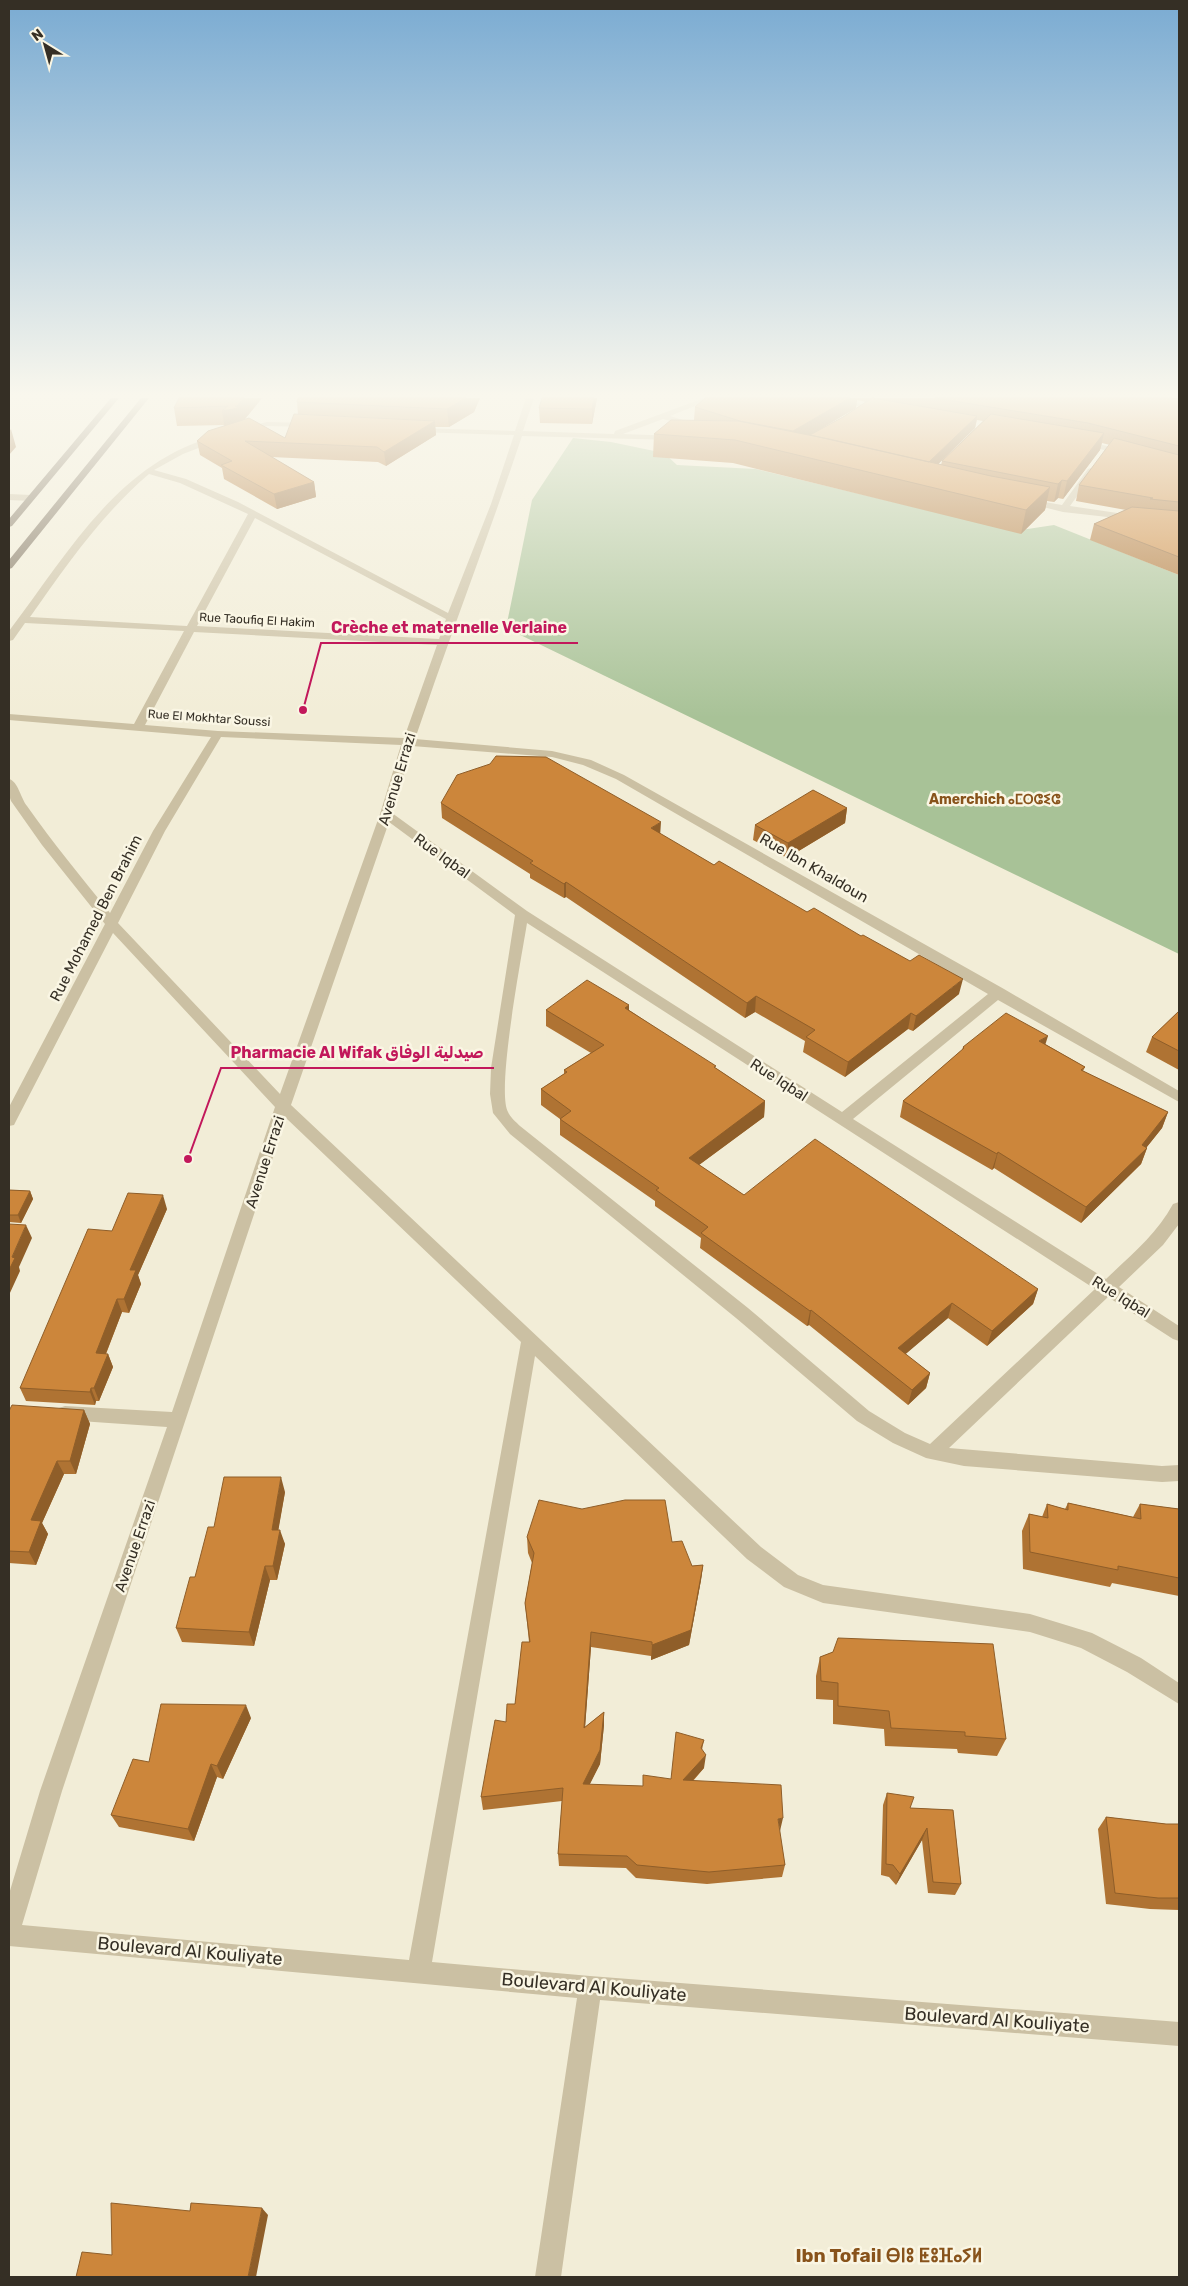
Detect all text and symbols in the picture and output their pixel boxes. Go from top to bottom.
north arrow [20,20,70,70]
text: N [28,25,47,45]
street label: Rue Taoufiq El Hakim [199,610,315,630]
callout: Crèche et maternelle Verlaine [321,612,578,643]
text: Crèche et maternelle Verlaine [331,618,567,637]
street label: Rue El Mokhtar Soussi [147,707,271,729]
street label: Avenue Errazi [374,730,420,828]
district label: Amerchich ⴰⵎⵔⵛⵉⵛ [929,791,1061,808]
street label: Rue Iqbal [410,830,474,882]
street label: Rue Ibn Khaldoun [756,830,872,906]
street label: Rue Mohamed Ben Brahim [46,832,146,1004]
callout: Pharmacie Al Wifak صيدلية الوفاق [221,1037,494,1068]
text: Pharmacie Al Wifak صيدلية الوفاق [231,1043,483,1062]
street label: Rue Iqbal [747,1055,811,1105]
street label: Avenue Errazi [242,1114,288,1210]
street label: Rue Iqbal [1089,1272,1153,1322]
street label: Avenue Errazi [111,1498,159,1594]
street label: Boulevard Al Kouliyate [97,1932,283,1970]
street label: Boulevard Al Kouliyate [501,1968,687,2006]
street label: Boulevard Al Kouliyate [904,2003,1090,2037]
district label: Ibn Tofail ⴱⵏⵓ ⵟⵓⴼⴰⵢⵍ [795,2244,983,2267]

